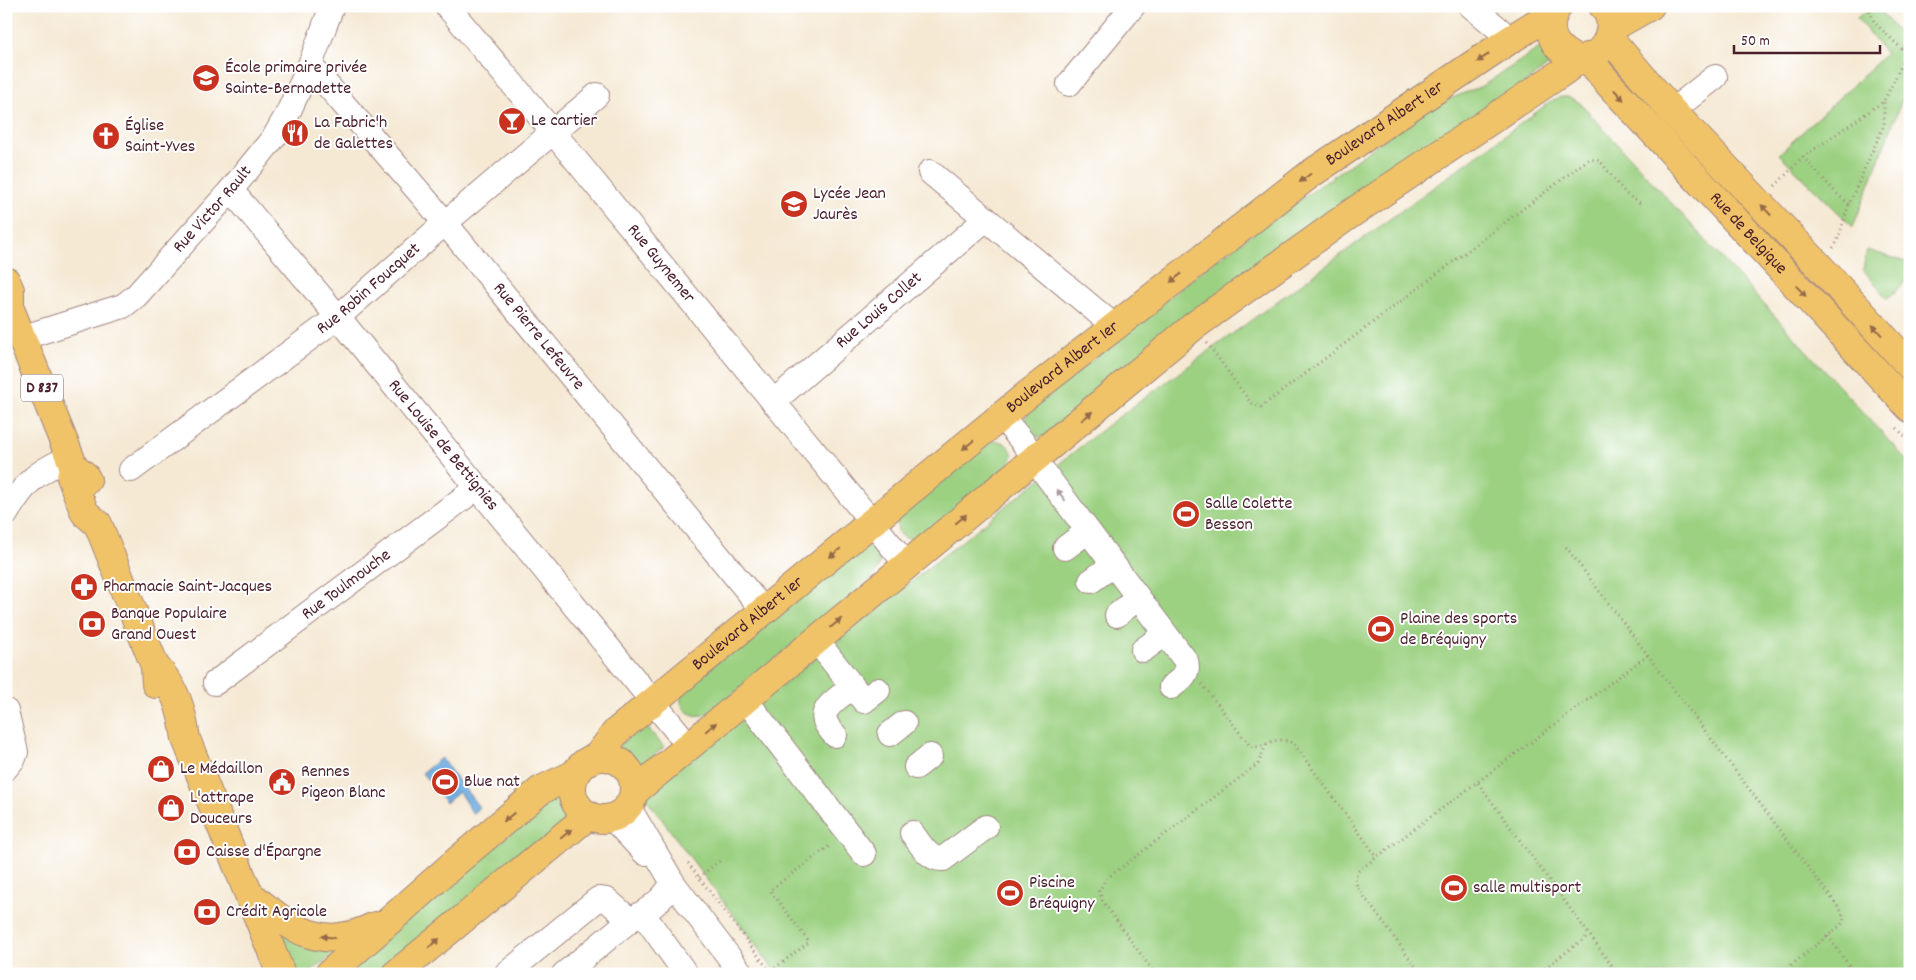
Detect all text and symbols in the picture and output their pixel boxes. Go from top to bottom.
scale bar [1734,22,1880,54]
text: 50 m [1741,31,1770,53]
one-way arrow [1476,53,1490,63]
place label: École primaire privée Sainte-Bernadette [225,56,367,102]
school or university icon: École primaire privée Sainte-Bernadette [191,63,221,93]
street label: Boulevard Albert 1er [1321,75,1449,173]
one-way arrow [1613,88,1625,100]
bar icon: Le cartier [497,106,527,136]
place label: Le cartier [531,109,598,134]
place label: La Fabric'h de Galettes [314,111,393,157]
place label: Église Saint-Yves [125,114,195,160]
restaurant icon: La Fabric'h de Galettes [280,118,310,148]
church icon: Église Saint-Yves [91,121,121,151]
street label: Rue Victor Rault [167,160,259,259]
one-way arrow [1299,173,1312,184]
place label: Lycée Jean Jaurès [813,182,886,228]
street label: Rue de Belgique [1703,187,1793,281]
school or university icon: Lycée Jean Jaurès [779,189,809,219]
one-way arrow [1760,205,1772,217]
street label: Rue Guynemer [621,219,701,309]
street label: Rue Robin Foucquet [312,237,427,341]
street label: Rue Louis Collet [831,266,928,355]
one-way arrow [1170,272,1183,283]
street label: Rue Pierre Lefeuvre [487,277,590,396]
one-way arrow [1795,284,1807,296]
street label: Boulevard Albert 1er [1001,315,1125,420]
one-way arrow [1871,324,1883,336]
road number: D 837 [21,374,63,402]
street label: Rue Louise de Bettignies [382,374,504,517]
one-way arrow [1080,410,1093,421]
one-way arrow [962,439,975,450]
one-way arrow [1056,488,1066,502]
place label: Salle Colette Besson [1205,492,1292,538]
sports icon: Salle Colette Besson [1171,499,1201,529]
one-way arrow [955,514,968,525]
street label: Rue Toulmouche [297,543,396,627]
one-way arrow [829,547,841,558]
street label: Boulevard Albert 1er [687,570,809,677]
pharmacy icon: Pharmacie Saint-Jacques [69,572,99,602]
place label: Pharmacie Saint-Jacques [103,575,272,600]
place label: Banque Populaire Grand Ouest [111,602,227,648]
place label: Plaine des sports de Bréquigny [1400,607,1517,653]
bank icon: Banque Populaire Grand Ouest [77,609,107,639]
sports icon: Plaine des sports de Bréquigny [1366,614,1396,644]
one-way arrow [830,618,843,629]
one-way arrow [705,721,717,733]
shop icon: Le Médaillon [146,754,176,784]
place label: Le Médaillon [180,757,263,782]
place label: Rennes Pigeon Blanc [301,760,386,806]
public building icon: Rennes Pigeon Blanc [267,767,297,797]
sports icon: Blue nat [430,767,460,797]
place label: Blue nat [464,770,520,795]
place label: L'attrape Douceurs [190,786,254,832]
shop icon: L'attrape Douceurs [156,793,186,823]
one-way arrow [503,812,516,823]
one-way arrow [560,828,573,839]
bank icon: Caisse d'Épargne [172,837,202,867]
place label: Caisse d'Épargne [206,840,322,865]
place label: Piscine Bréquigny [1029,871,1095,917]
sports icon: salle multisport [1439,873,1469,903]
place label: salle multisport [1473,876,1582,901]
sports icon: Piscine Bréquigny [995,878,1025,908]
bank icon: Crédit Agricole [192,897,222,927]
place label: Crédit Agricole [226,900,327,925]
one-way arrow [319,933,335,941]
one-way arrow [427,938,440,949]

